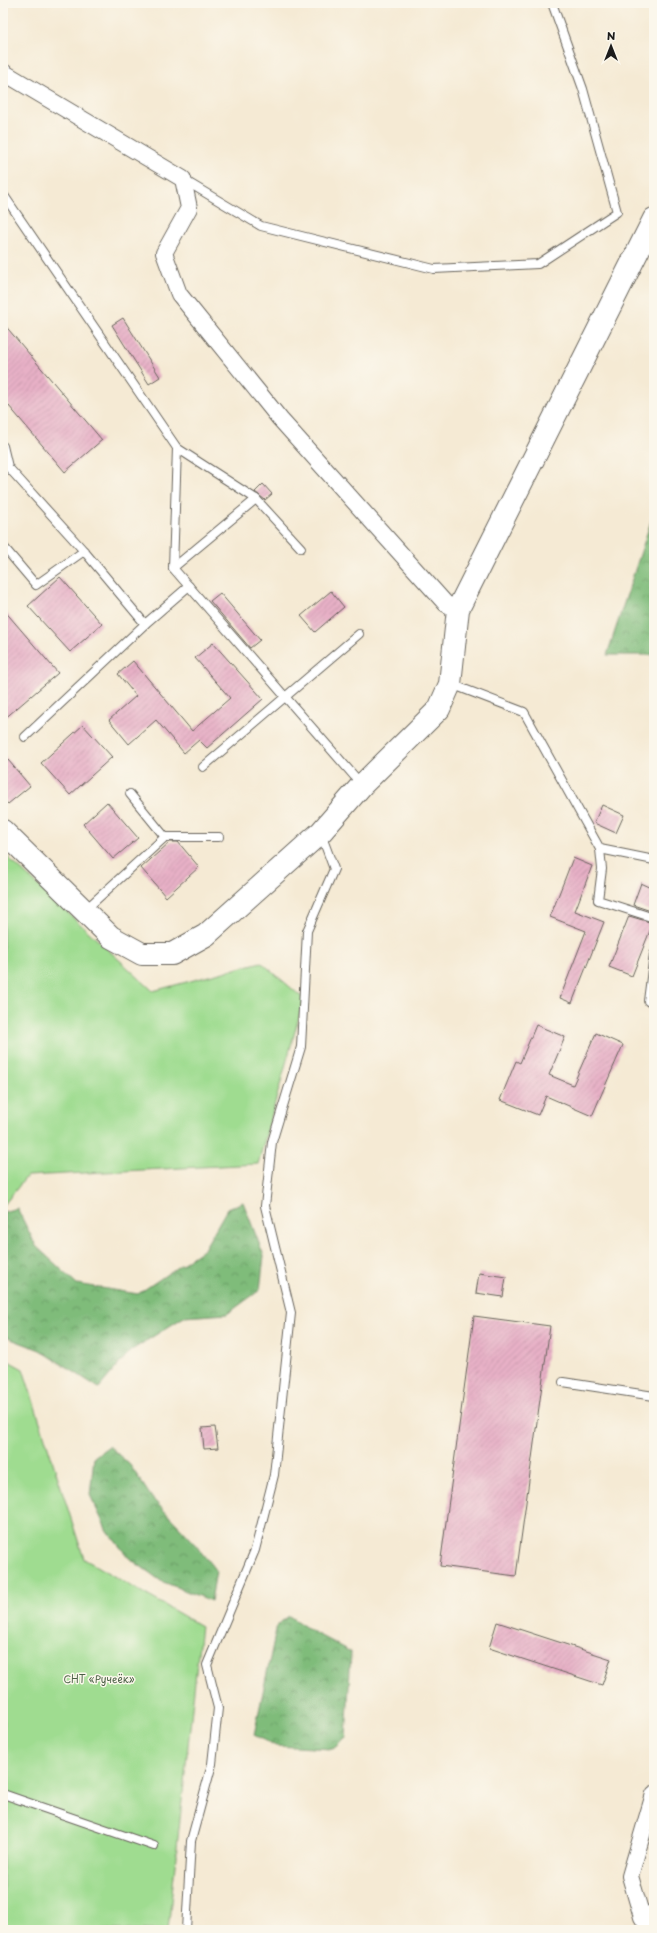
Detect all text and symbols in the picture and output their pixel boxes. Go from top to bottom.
north arrow [591,26,631,66]
text: N [607,27,616,44]
park label: СНТ «Ручеёк» [64,1671,135,1686]

